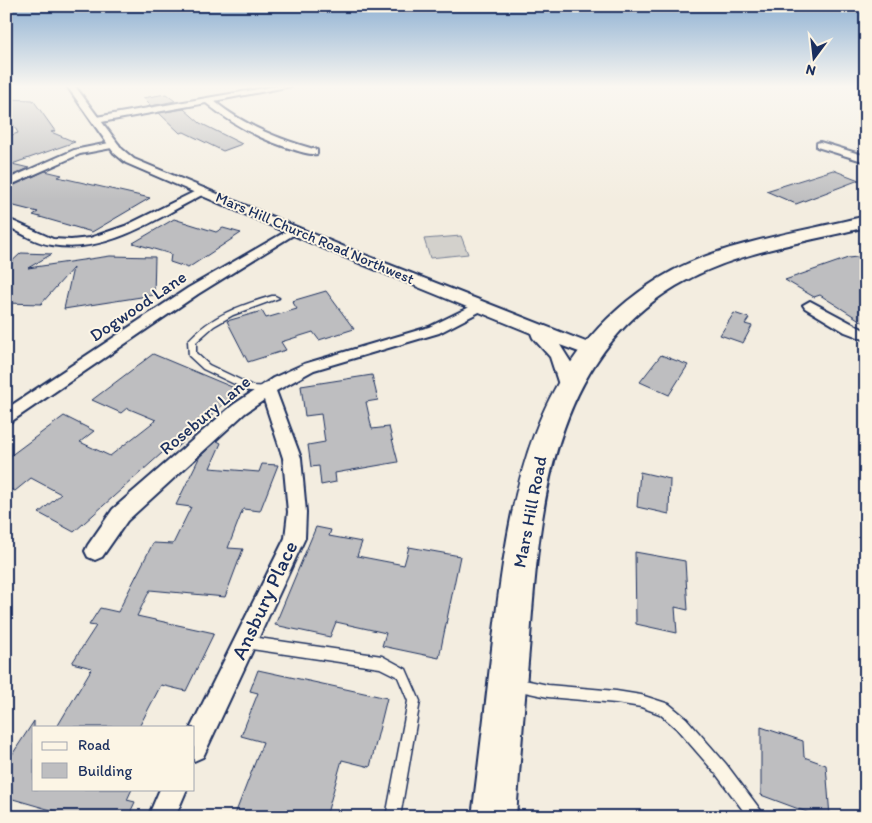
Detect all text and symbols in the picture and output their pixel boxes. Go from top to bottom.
north arrow [790,32,840,82]
text: N [804,61,818,80]
street label: Mars Hill Church Road Northwest [213,188,417,288]
street label: Dogwood Lane [85,266,191,346]
street label: Rosebury Lane [155,371,255,459]
street label: Mars Hill Road [508,454,552,570]
street label: Ansbury Place [226,537,302,663]
legend [32,726,195,790]
text: Road [78,736,111,754]
text: Building [78,762,132,780]

